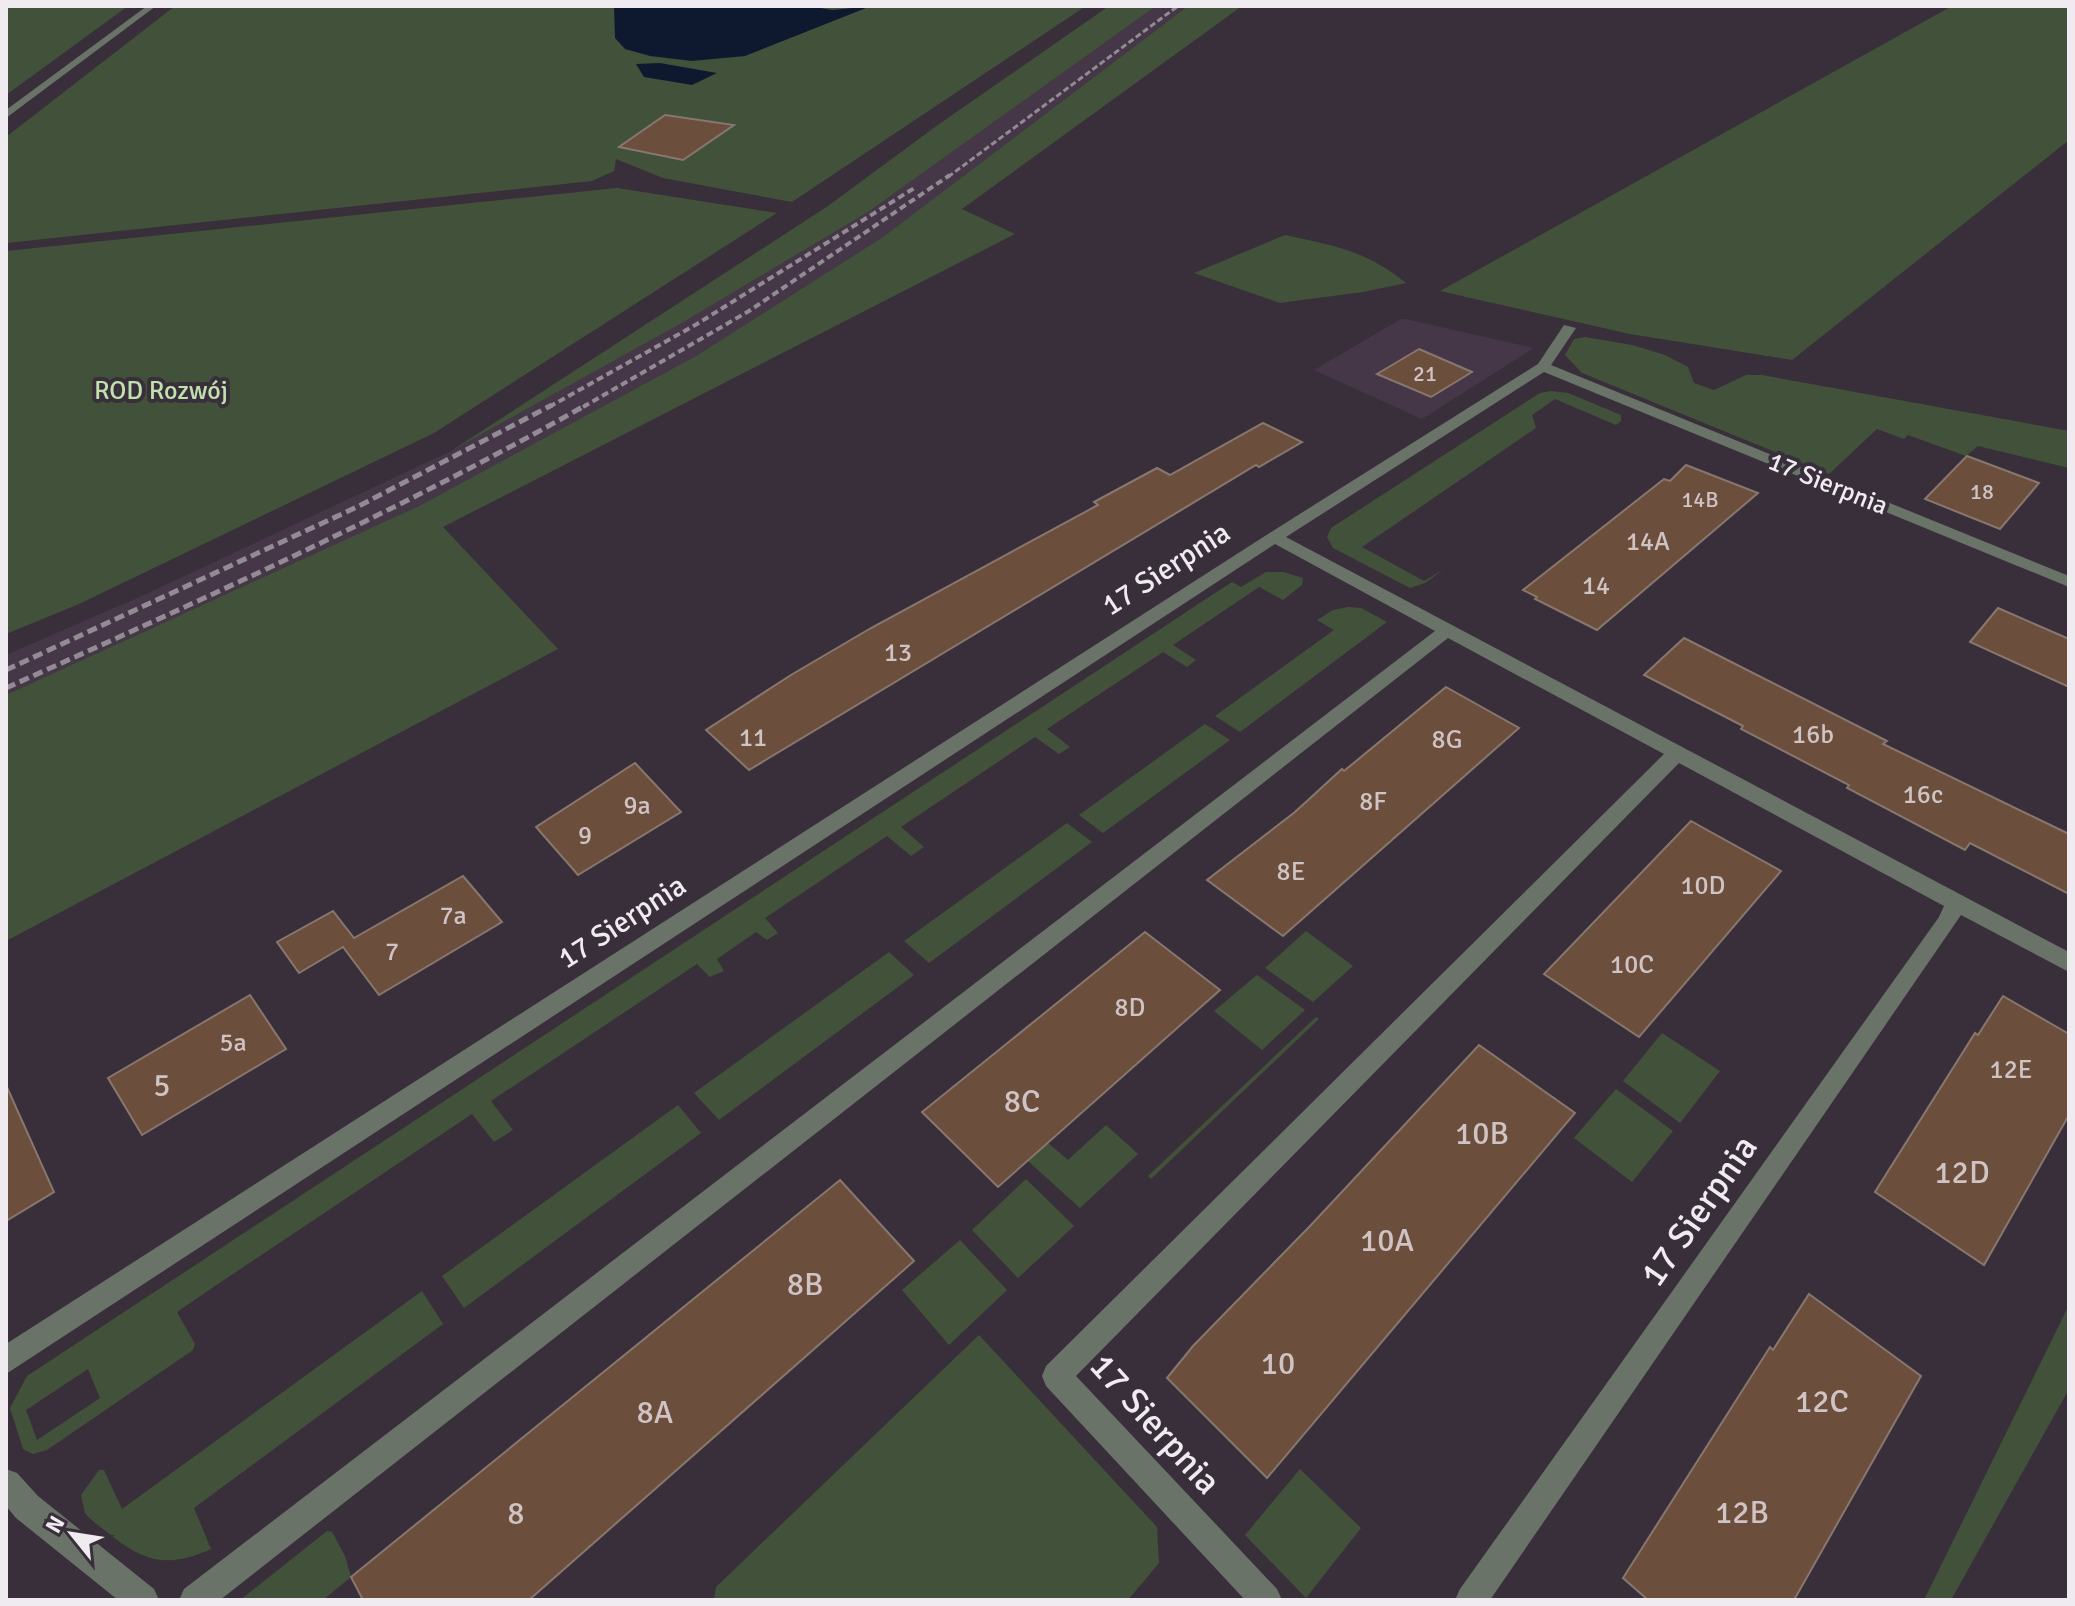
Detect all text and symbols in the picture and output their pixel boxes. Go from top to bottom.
house number: 21 [1413,360,1437,387]
park label: ROD Rozwój [94,375,228,407]
street label: 17 Sierpnia [1764,446,1892,522]
house number: 18 [1970,478,1994,505]
house number: 14B [1681,486,1719,513]
street label: 17 Sierpnia [1095,514,1237,624]
house number: 14A [1626,526,1670,558]
house number: 14 [1582,570,1610,602]
house number: 13 [884,637,912,669]
house number: 16b [1792,719,1834,751]
house number: 11 [739,722,767,754]
house number: 8G [1432,724,1462,756]
house number: 16c [1903,779,1943,811]
house number: 8F [1359,786,1387,818]
house number: 9a [623,790,651,822]
house number: 9 [578,820,592,852]
house number: 8E [1277,856,1305,888]
street label: 17 Sierpnia [551,867,693,977]
house number: 10D [1681,870,1725,902]
house number: 7a [439,900,467,932]
house number: 7 [385,936,399,968]
house number: 10C [1610,949,1654,981]
house number: 8D [1115,992,1145,1024]
house number: 5a [219,1027,247,1059]
house number: 12E [1990,1054,2032,1086]
house number: 5 [153,1066,171,1105]
house number: 8C [1004,1082,1040,1121]
house number: 10B [1455,1114,1509,1153]
street label: 17 Sierpnia [1631,1127,1767,1295]
house number: 12D [1934,1153,1990,1192]
house number: 10A [1360,1221,1414,1260]
house number: 8B [787,1265,823,1304]
street label: 17 Sierpnia [1080,1344,1230,1504]
house number: 10 [1261,1344,1295,1383]
house number: 12C [1795,1382,1849,1421]
house number: 8A [637,1393,673,1432]
house number: 12B [1715,1493,1769,1532]
north arrow [32,1494,112,1574]
house number: 8 [507,1494,525,1533]
text: N [40,1511,71,1538]

